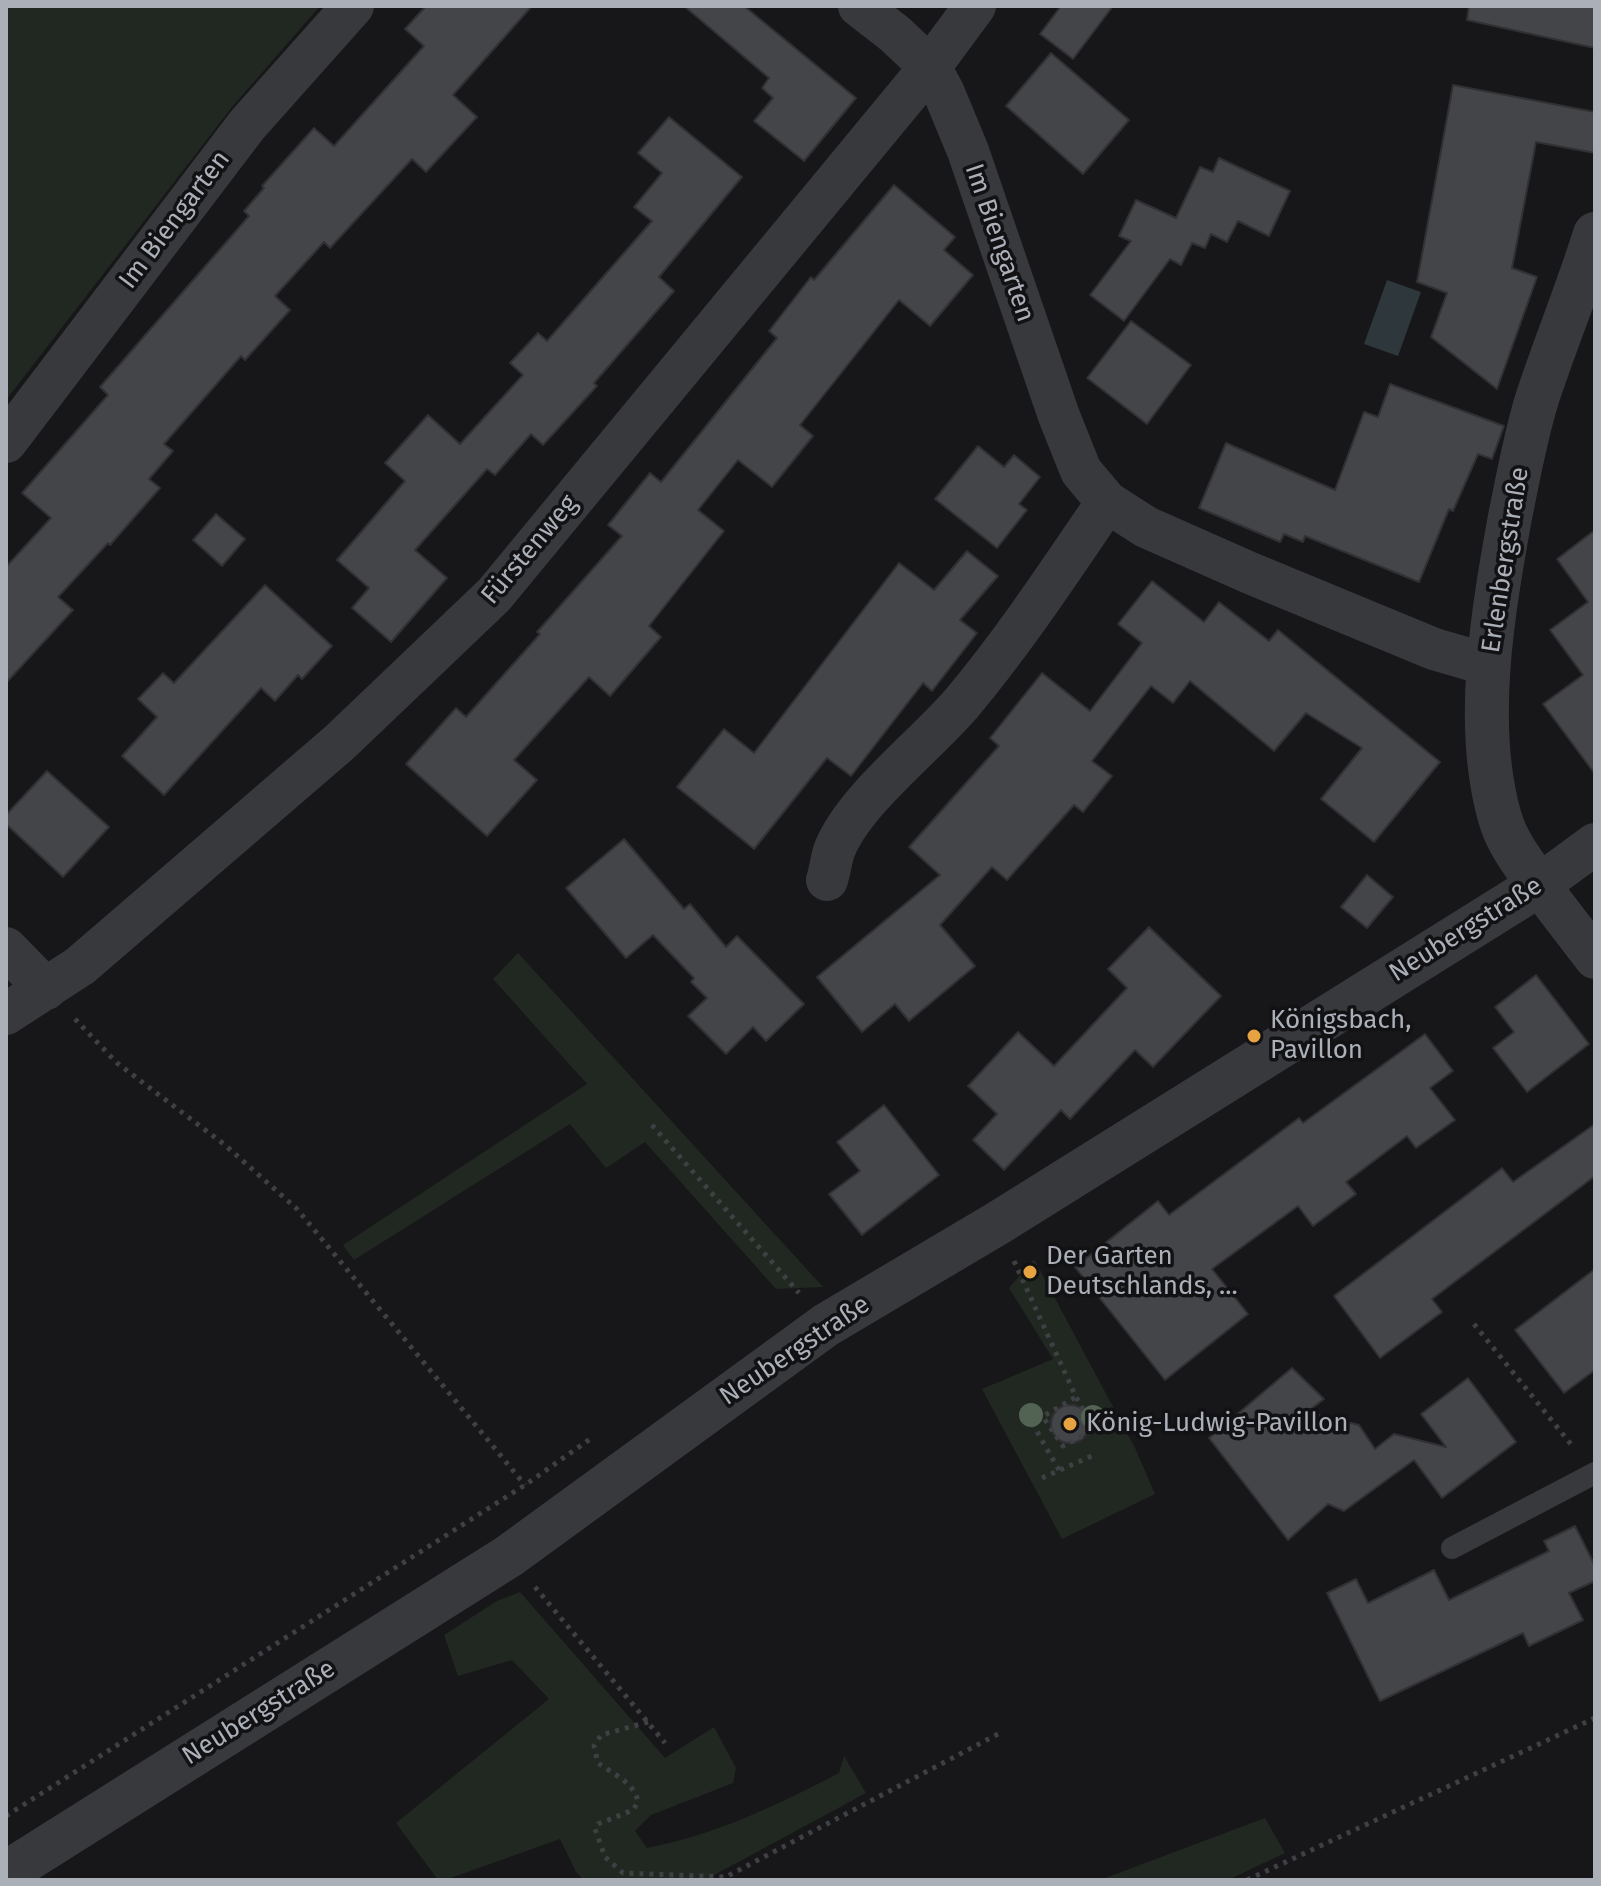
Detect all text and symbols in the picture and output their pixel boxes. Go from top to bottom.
street label: Im Biengarten [113,145,237,295]
street label: Im Biengarten [957,160,1041,326]
street label: Erlenbergstraße [1476,465,1536,655]
street label: Fürstenweg [475,489,585,611]
street label: Neubergstraße [1384,871,1548,989]
place label: Königsbach, Pavillon [1270,1005,1411,1066]
marker: Königsbach, Pavillon [1245,1027,1263,1045]
place label: Der Garten Deutschlands, ... [1046,1241,1238,1302]
marker: Der Garten Deutschlands, ... [1021,1263,1039,1281]
street label: Neubergstraße [714,1289,876,1413]
place label: König-Ludwig-Pavillon [1086,1408,1348,1440]
marker: König-Ludwig-Pavillon [1061,1415,1079,1433]
street label: Neubergstraße [177,1654,341,1772]

